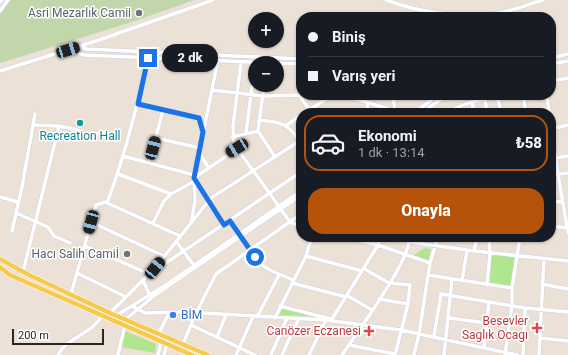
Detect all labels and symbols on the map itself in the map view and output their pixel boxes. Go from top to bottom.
place label: Asri Mezarlık Camii [28,6,131,20]
marker: Asri Mezarlık Camii [134,8,144,18]
car [55,41,81,59]
callout: 2 dk [162,44,218,72]
route end [139,49,157,67]
marker: Recreation Hall [75,118,85,128]
place label: Recreation Hall [39,129,121,143]
car [144,135,162,161]
car [224,137,250,159]
car [82,209,100,235]
place label: Hacı Salih Camiİ [32,246,119,261]
route start [246,248,264,266]
marker: Hacı Salih Camiİ [122,249,132,259]
car [143,255,167,281]
place label: BİM [181,307,202,322]
marker: BİM [168,310,178,320]
place label: Besevler Saglık Ocagı [462,314,528,342]
marker: Besevler Saglık Ocagı [531,322,543,334]
place label: Canözer Eczanesi [266,324,361,338]
marker: Canözer Eczanesi [364,326,374,336]
scale bar [12,327,104,346]

